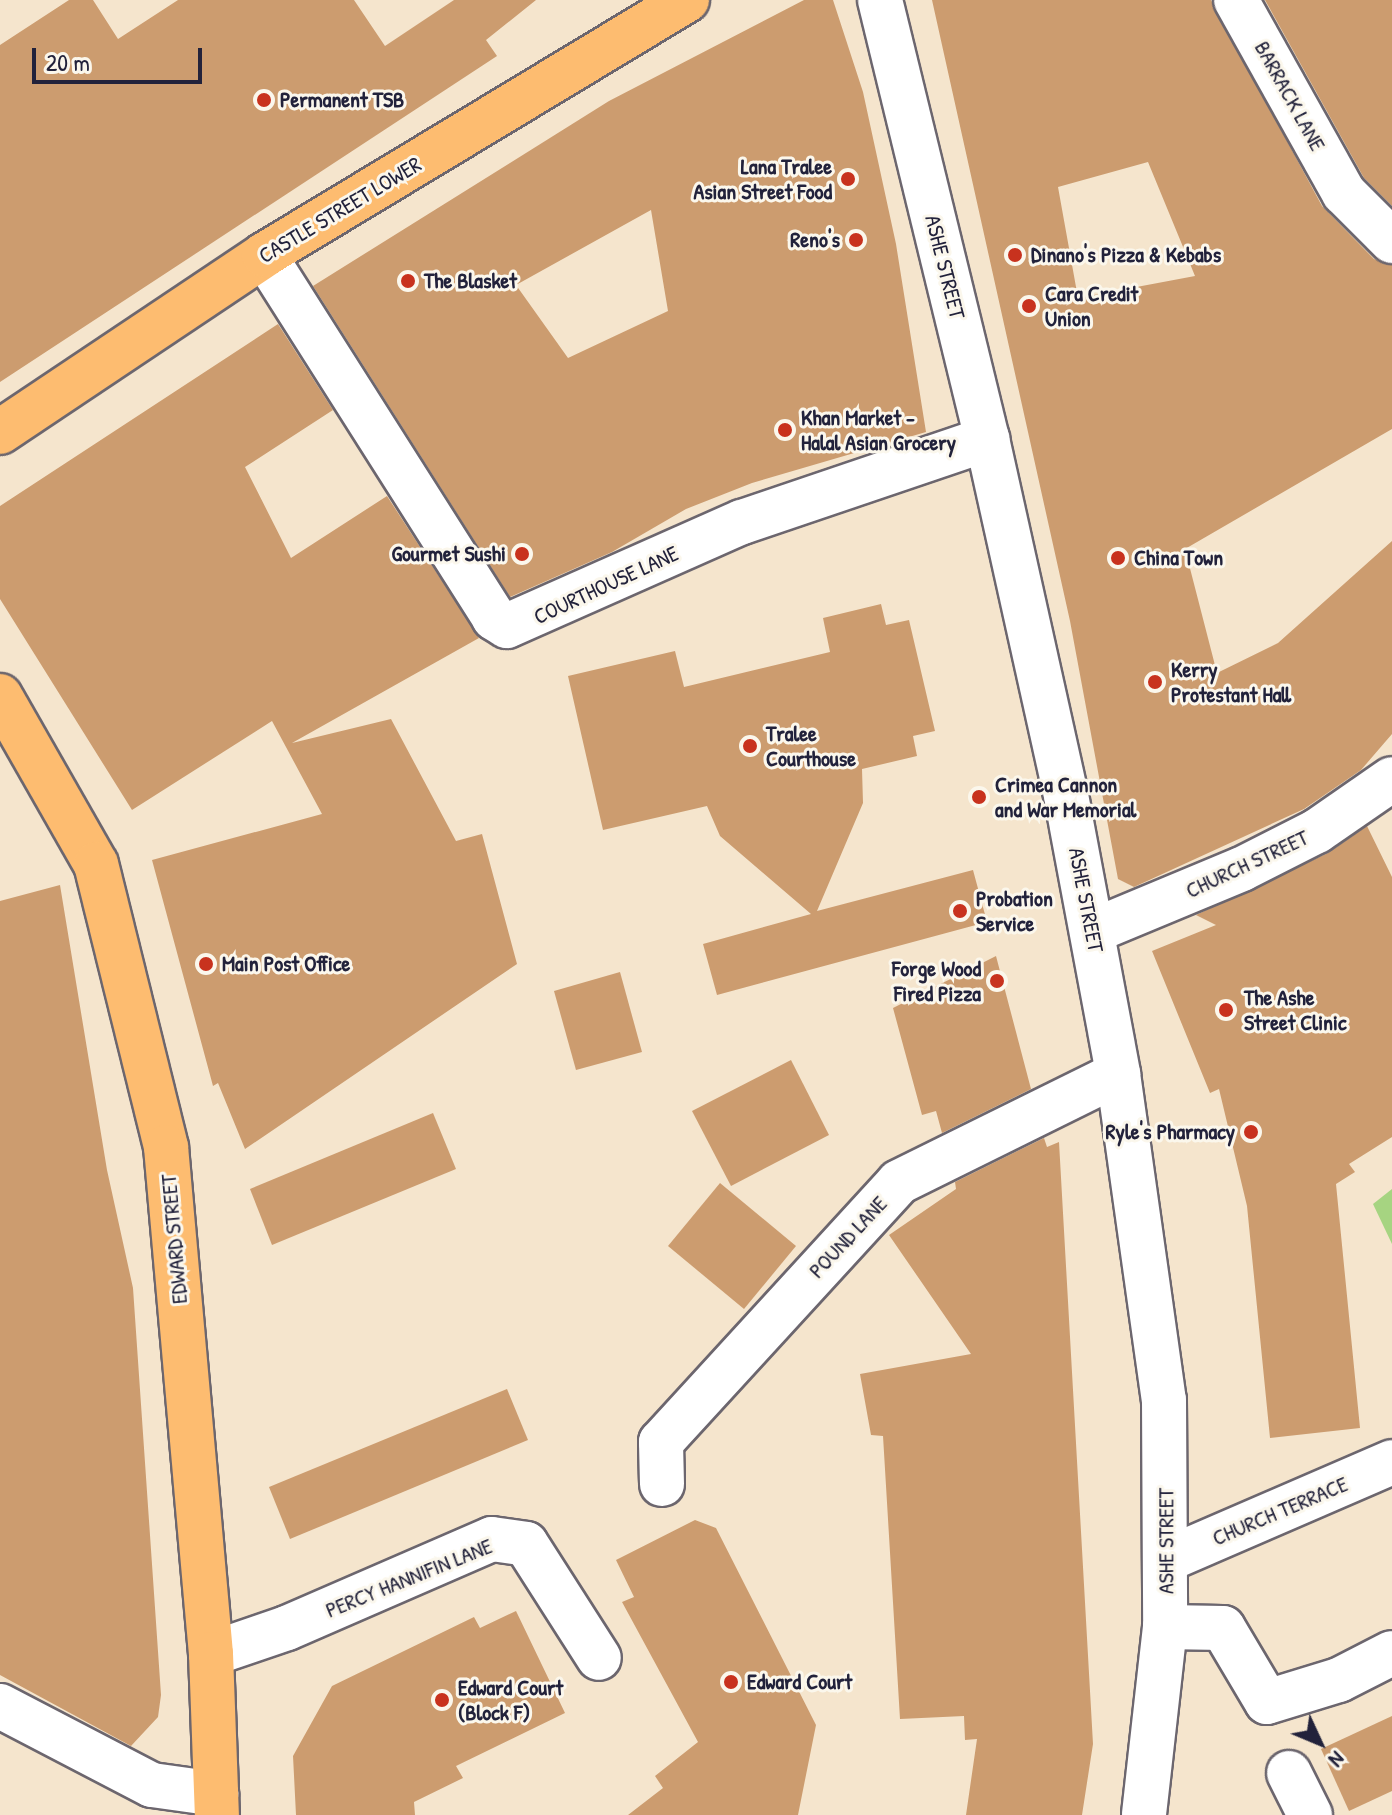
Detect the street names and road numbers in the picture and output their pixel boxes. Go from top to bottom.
street label: BARRACK LANE [1249,36,1331,156]
street label: CASTLE STREET LOWER [254,151,426,269]
street label: ASHE STREET [919,212,971,322]
street label: COURTHOUSE LANE [529,540,683,630]
street label: CHURCH STREET [1182,824,1312,904]
street label: ASHE STREET [1063,845,1109,955]
street label: EDWARD STREET [155,1173,193,1305]
street label: POUND LANE [803,1191,893,1283]
street label: CHURCH TERRACE [1208,1471,1352,1551]
street label: ASHE STREET [1153,1488,1179,1594]
street label: PERCY HANNIFIN LANE [322,1533,496,1623]

